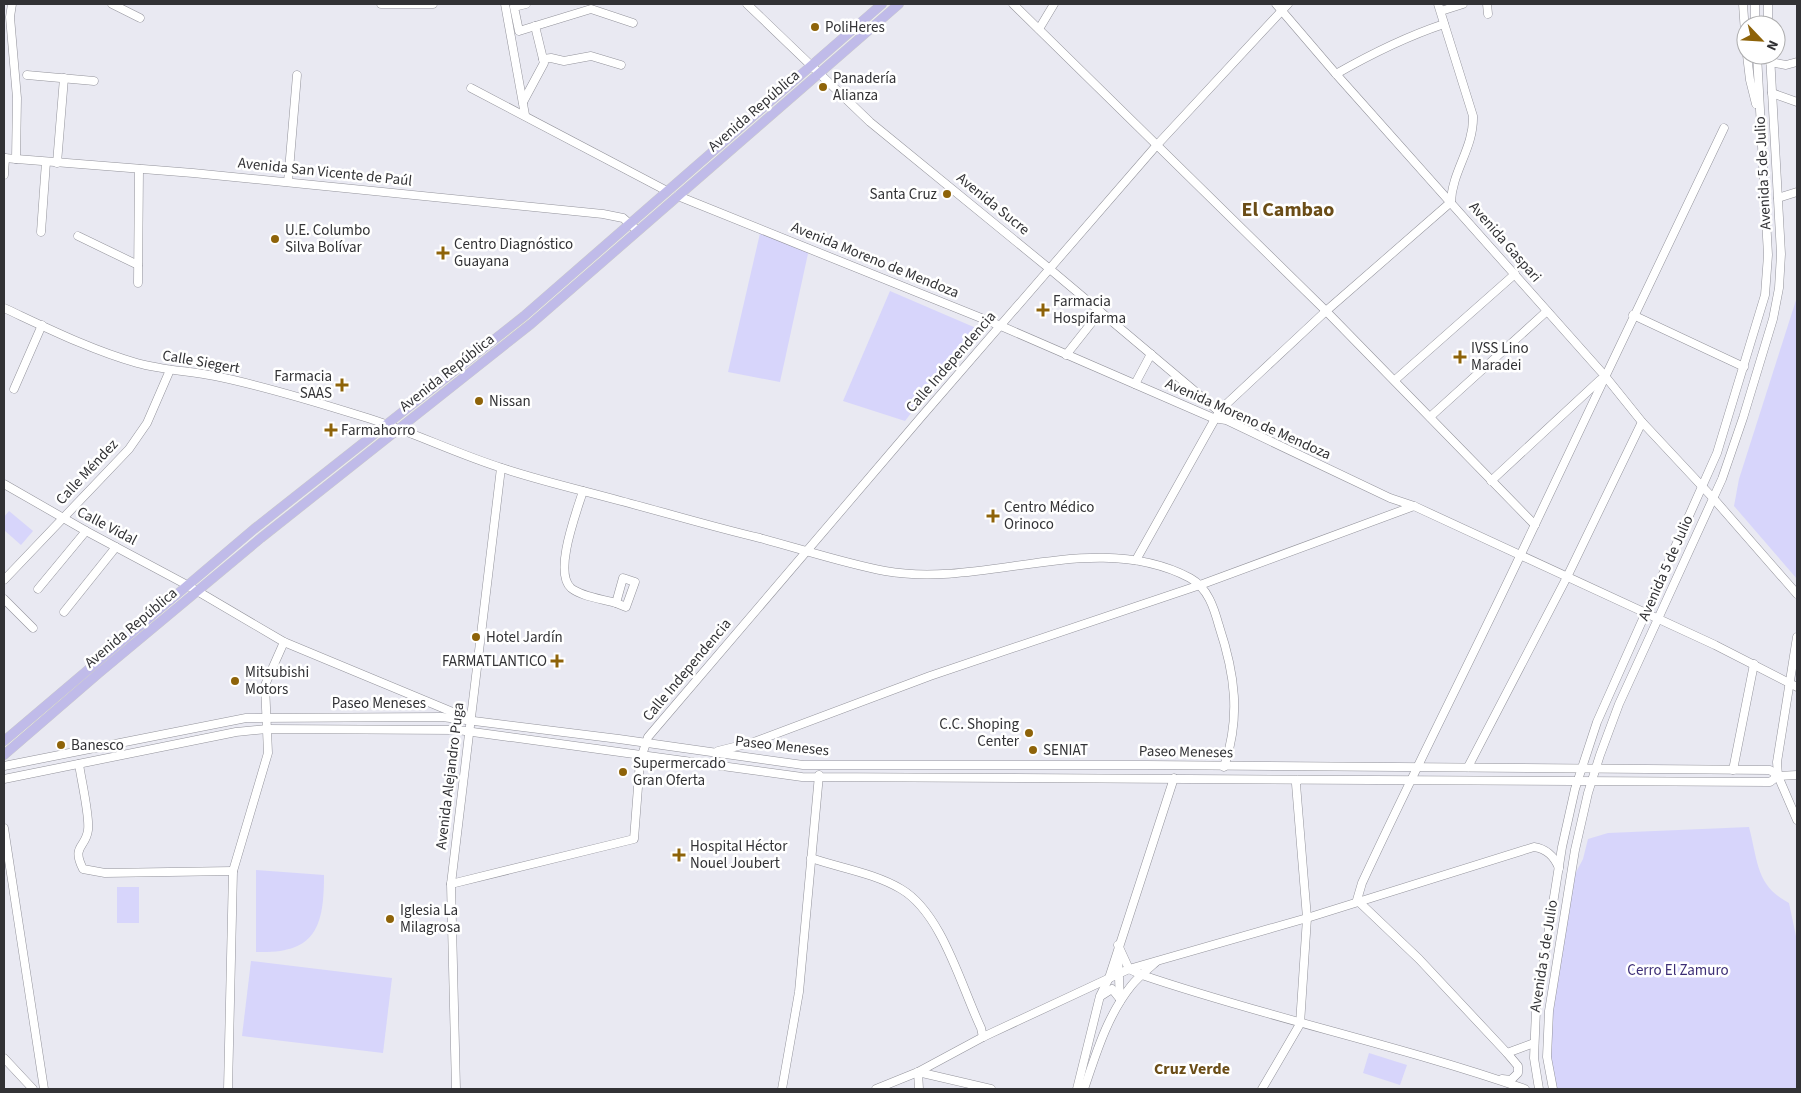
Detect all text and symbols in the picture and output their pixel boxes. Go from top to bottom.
north arrow [1736,15,1786,65]
place label: PoliHeres [825,17,885,38]
marker: PoliHeres [809,21,821,33]
text: N [1761,37,1783,54]
street label: Avenida República [703,65,805,157]
place label: Panadería Alianza [833,68,896,106]
marker: Panadería Alianza [817,81,829,93]
street label: Avenida 5 de Julio [1750,116,1776,230]
street label: Avenida San Vicente de Paúl [237,152,413,192]
street label: Avenida Sucre [952,168,1034,240]
place label: Santa Cruz [870,184,937,205]
marker: Santa Cruz [941,188,953,200]
district label: El Cambao [1242,196,1334,224]
street label: Avenida Gaspari [1464,197,1546,287]
street label: Avenida Moreno de Mendoza [788,217,962,303]
place label: U.E. Columbo Silva Bolívar [285,220,370,258]
marker: U.E. Columbo Silva Bolívar [269,233,281,245]
place label: Centro Diagnóstico Guayana [454,234,573,272]
marker: Centro Diagnóstico Guayana [436,246,450,260]
place label: Farmacia Hospifarma [1053,291,1126,329]
marker: Farmacia Hospifarma [1037,304,1049,316]
street label: Calle Independencia [901,307,1001,417]
street label: Avenida República [395,329,499,417]
place label: IVSS Lino Maradei [1471,338,1529,376]
street label: Calle Siegert [161,345,241,379]
marker: IVSS Lino Maradei [1453,350,1467,364]
place label: Farmacia SAAS [274,366,332,404]
street label: Avenida Moreno de Mendoza [1162,373,1334,465]
marker: Farmacia SAAS [336,379,348,391]
place label: Nissan [489,391,531,412]
marker: Nissan [473,395,485,407]
place label: Farmahorro [341,420,415,441]
marker: Farmahorro [325,424,337,436]
street label: Calle Méndez [51,435,123,509]
place label: Centro Médico Orinoco [1004,497,1094,535]
street label: Calle Vidal [73,501,141,551]
marker: Centro Médico Orinoco [986,509,1000,523]
street label: Avenida 5 de Julio [1633,512,1699,624]
street label: Avenida República [80,583,182,673]
street label: Calle Independencia [638,614,736,726]
place label: Hotel Jardín [486,627,563,648]
marker: Hotel Jardín [470,631,482,643]
place label: FARMATLANTICO [442,651,547,672]
marker: FARMATLANTICO [551,655,563,667]
place label: Mitsubishi Motors [245,662,309,700]
marker: Mitsubishi Motors [229,675,241,687]
street label: Paseo Meneses [332,693,426,714]
street label: Avenida Alejandro Puga [431,701,469,851]
place label: C.C. Shoping Center [939,714,1020,752]
marker: C.C. Shoping Center [1023,727,1035,739]
street label: Paseo Meneses [734,731,830,761]
place label: Banesco [71,735,124,756]
marker: Banesco [55,739,67,751]
place label: SENIAT [1043,740,1088,761]
street label: Paseo Meneses [1139,741,1233,763]
marker: SENIAT [1027,744,1039,756]
place label: Supermercado Gran Oferta [633,753,726,791]
marker: Supermercado Gran Oferta [617,766,629,778]
place label: Hospital Héctor Nouel Joubert [690,836,788,874]
marker: Hospital Héctor Nouel Joubert [672,848,686,862]
street label: Avenida 5 de Julio [1525,898,1563,1014]
place label: Iglesia La Milagrosa [400,900,461,938]
marker: Iglesia La Milagrosa [384,913,396,925]
park label: Cerro El Zamuro [1627,960,1729,981]
district label: Cruz Verde [1154,1058,1230,1080]

